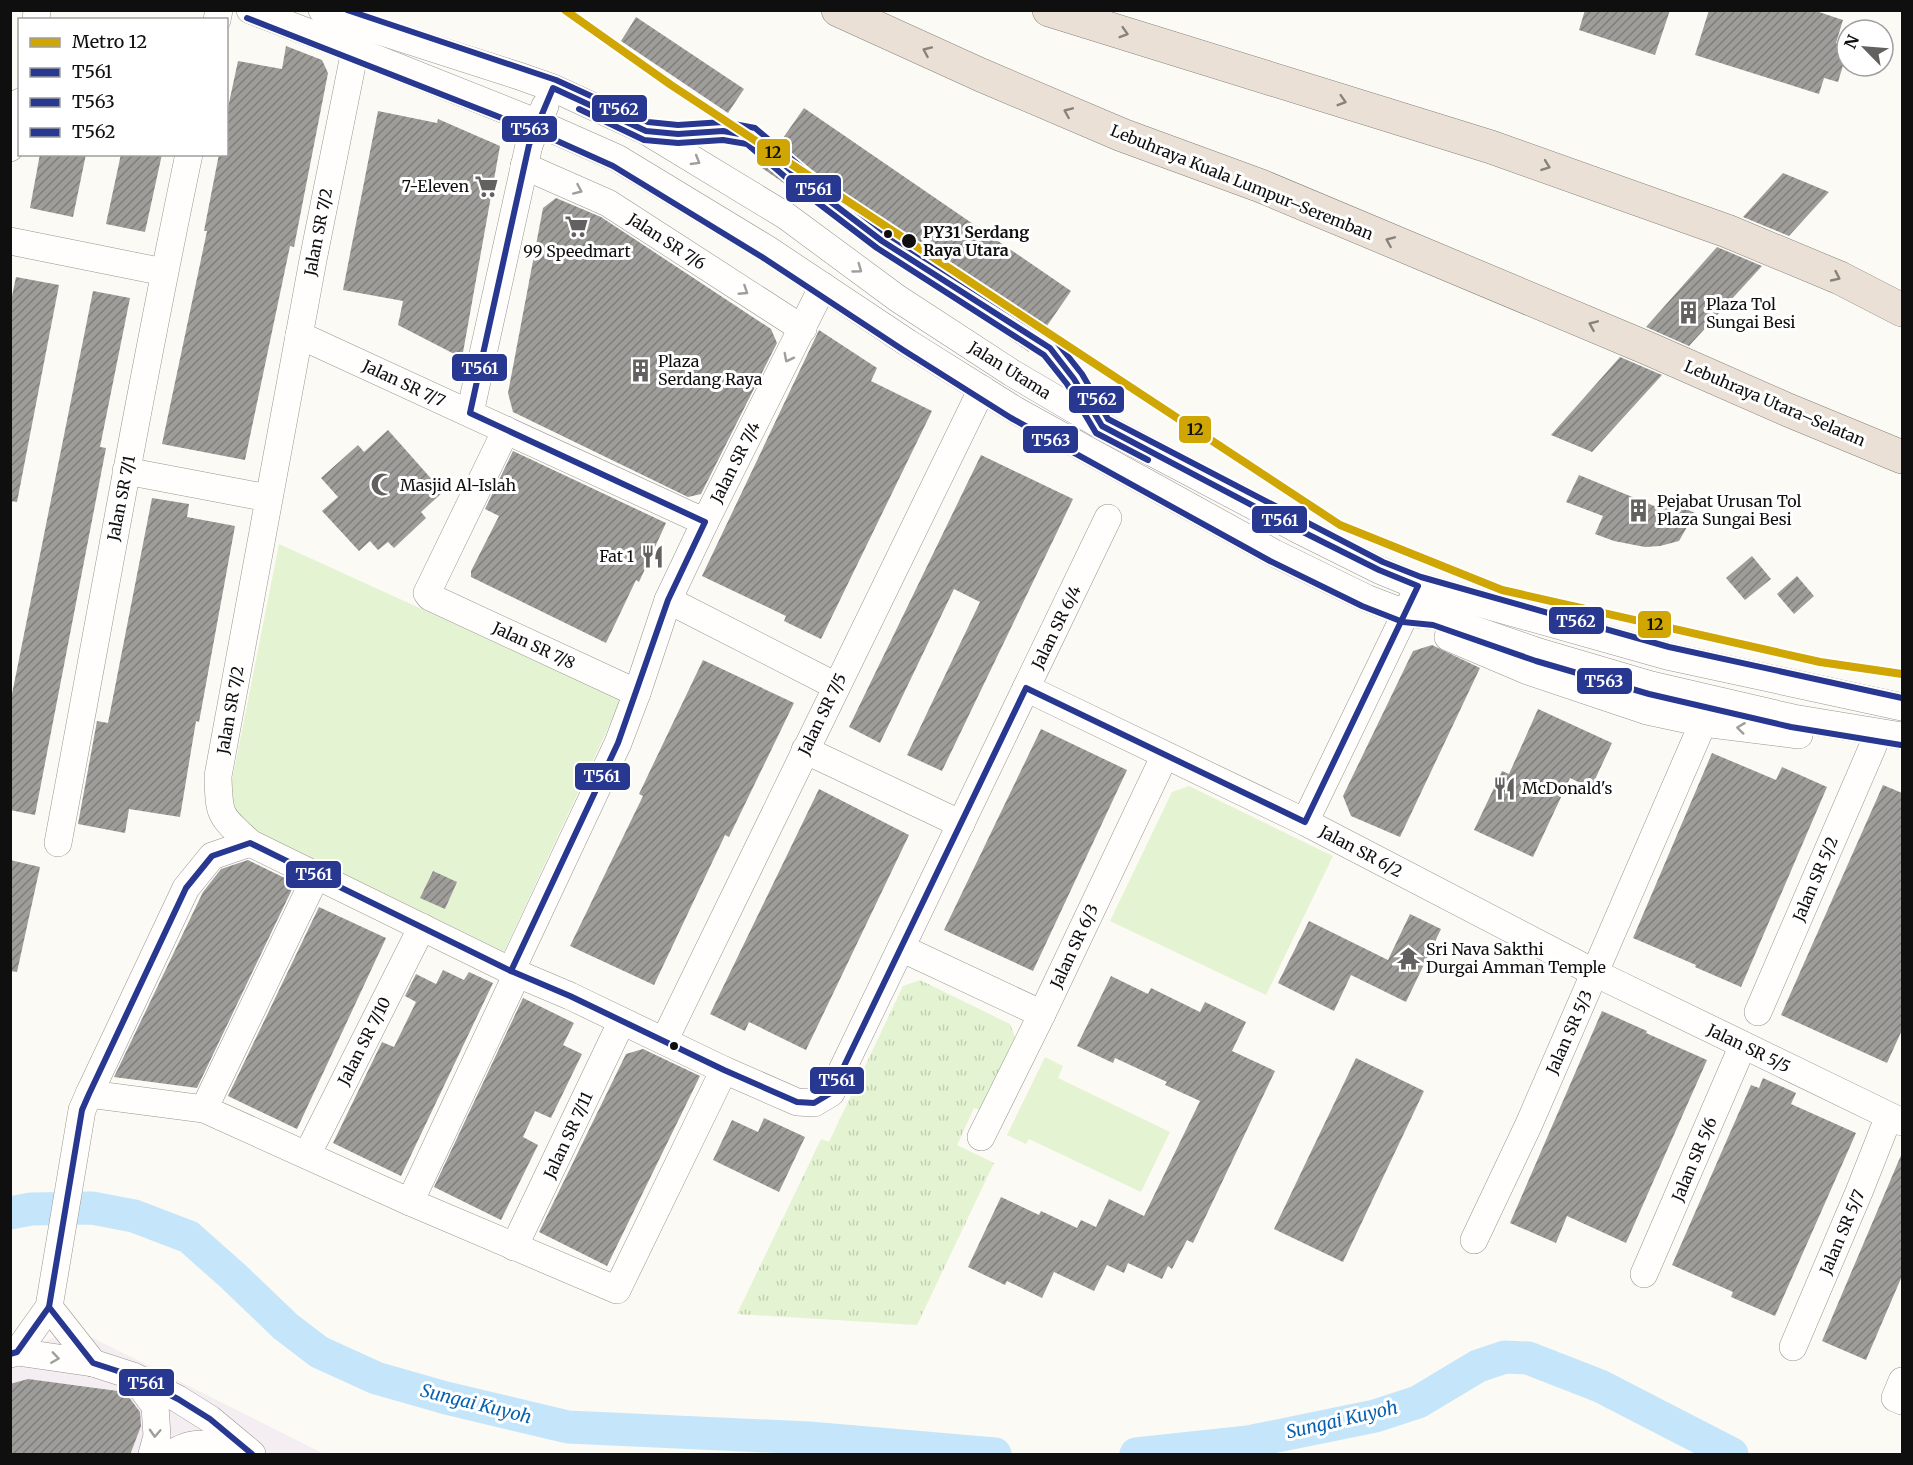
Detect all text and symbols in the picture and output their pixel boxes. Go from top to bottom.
legend [18,18,228,156]
north arrow [1835,18,1895,78]
one-way arrow [1118,26,1129,39]
text: Metro 12 [72,30,147,53]
text: N [1840,31,1863,52]
one-way arrow [923,46,934,58]
text: T561 [72,60,112,83]
text: T563 [72,90,115,113]
line badge: T562 [591,94,648,123]
one-way arrow [1336,94,1347,106]
text: T562 [599,99,639,119]
one-way arrow [1063,107,1074,119]
line badge: T563 [501,115,558,143]
text: T563 [511,119,549,139]
text: T562 [72,120,116,143]
street label: Lebuhraya Kuala Lumpur–Seremban [1108,120,1377,244]
line badge: 12 [756,138,791,167]
text: 12 [765,142,781,162]
one-way arrow [690,154,700,166]
one-way arrow [1541,159,1551,172]
supermarket icon: 7-Eleven [474,173,500,199]
line badge: T561 [785,174,842,203]
place label: 7-Eleven [402,176,469,196]
text: T561 [796,179,833,199]
one-way arrow [571,182,582,194]
street label: Jalan SR 7/2 [299,186,336,279]
street label: Jalan SR 7/6 [624,208,710,274]
supermarket icon: 99 Speedmart [564,213,590,239]
place label: PY31 Serdang Raya Utara [923,222,1029,260]
unlabelled marker [882,228,894,240]
marker: PY31 Serdang Raya Utara [900,232,918,250]
one-way arrow [1385,236,1396,248]
place label: 99 Speedmart [523,241,632,261]
one-way arrow [852,262,863,273]
one-way arrow [1830,269,1841,281]
one-way arrow [738,283,748,295]
place label: Plaza Tol Sungai Besi [1706,294,1796,332]
building icon: Plaza Tol Sungai Besi [1675,300,1701,326]
one-way arrow [1588,320,1599,332]
street label: Jalan Utama [964,336,1055,403]
place label: Plaza Serdang Raya [658,351,763,389]
one-way arrow [784,351,795,362]
line badge: T561 [451,353,508,382]
street label: Jalan SR 7/7 [359,355,449,411]
street label: Lebuhraya Utara–Selatan [1682,356,1869,450]
building icon: Plaza Serdang Raya [627,357,653,383]
text: T561 [462,358,499,378]
line badge: T562 [1068,385,1125,414]
text: T562 [1077,389,1117,409]
line badge: 12 [1178,415,1212,444]
street label: Jalan SR 7/4 [706,418,764,507]
text: 12 [1187,419,1203,439]
line badge: T563 [1022,425,1079,454]
text: T563 [1032,430,1070,450]
street label: Jalan SR 7/1 [103,454,139,543]
mosque icon: Masjid Al-Islah [369,472,395,498]
place label: Masjid Al-Islah [400,475,516,495]
place label: Pejabat Urusan Tol Plaza Sungai Besi [1657,491,1801,529]
building icon: Pejabat Urusan Tol Plaza Sungai Besi [1626,497,1652,523]
line badge: T561 [1251,505,1308,534]
text: T561 [1262,510,1299,530]
restaurant icon: Fat 1 [639,543,665,569]
place label: Fat 1 [599,546,634,566]
street label: Jalan SR 6/4 [1027,582,1085,673]
line badge: T562 [1548,606,1605,635]
line badge: 12 [1637,610,1672,639]
text: T562 [1556,611,1596,631]
text: 12 [1647,614,1663,634]
street label: Jalan SR 7/8 [489,617,578,673]
street label: Jalan SR 7/2 [212,664,248,757]
line badge: T563 [1576,667,1633,695]
street label: Jalan SR 7/5 [793,670,850,759]
text: T563 [1585,671,1623,691]
one-way arrow [1736,722,1745,735]
line badge: T561 [574,762,631,791]
text: T561 [584,766,621,786]
restaurant icon: McDonald's [1491,775,1517,801]
place label: McDonald's [1522,778,1612,798]
street label: Jalan SR 6/2 [1315,820,1406,881]
street label: Jalan SR 5/2 [1788,834,1842,925]
line badge: T561 [285,860,342,889]
text: T561 [296,864,333,884]
street label: Jalan SR 6/3 [1045,901,1102,992]
place label: Sri Nava Sakthi Durgai Amman Temple [1426,939,1606,977]
temple icon: Sri Nava Sakthi Durgai Amman Temple [1395,945,1421,971]
street label: Jalan SR 5/3 [1541,987,1596,1078]
street label: Jalan SR 7/10 [333,994,395,1089]
street label: Jalan SR 5/5 [1703,1019,1794,1077]
unlabelled marker [668,1040,680,1052]
line badge: T561 [809,1066,865,1095]
text: T561 [819,1070,856,1090]
street label: Jalan SR 7/11 [539,1088,597,1182]
street label: Jalan SR 5/6 [1667,1113,1721,1205]
street label: Jalan SR 5/7 [1815,1187,1869,1278]
one-way arrow [50,1351,60,1363]
line badge: T561 [118,1368,175,1397]
text: T561 [128,1373,165,1393]
water label: Sungai Kuyoh [418,1379,534,1428]
water label: Sungai Kuyoh [1284,1396,1400,1443]
one-way arrow [149,1428,162,1437]

